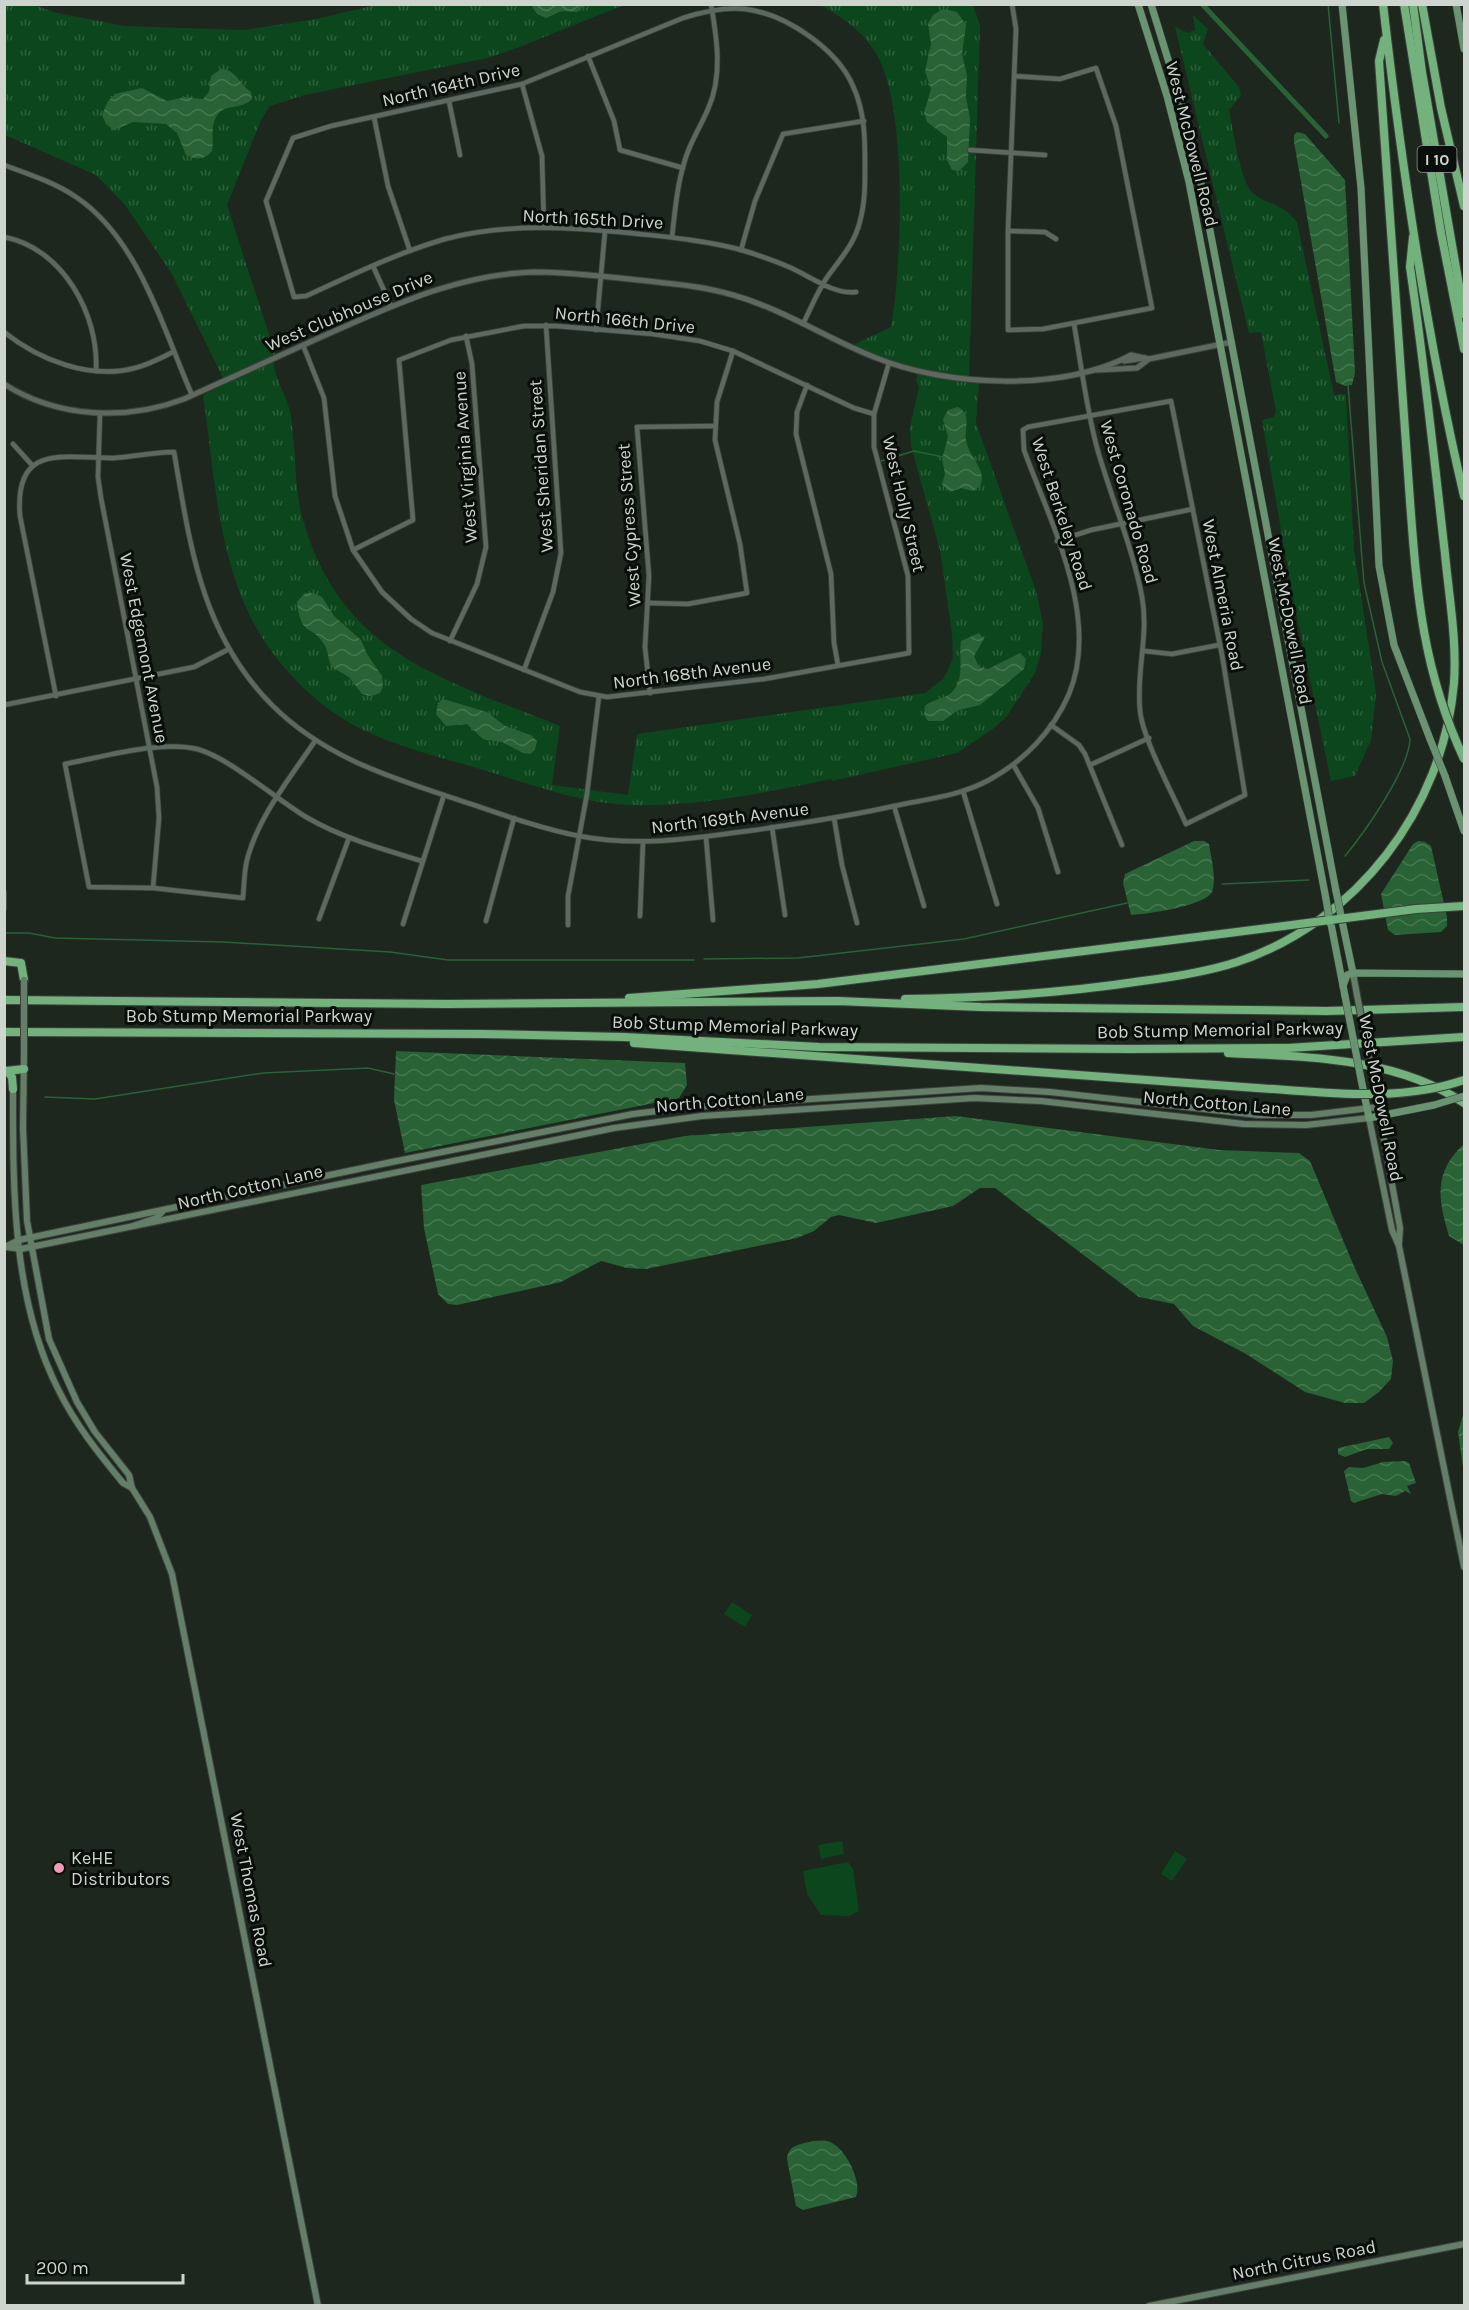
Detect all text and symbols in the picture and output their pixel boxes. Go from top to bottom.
street label: North 164th Drive [380,58,522,112]
street label: West McDowell Road [1161,59,1223,229]
road number: I 10 [1418,146,1456,172]
street label: North 165th Drive [522,204,664,234]
street label: West Clubhouse Drive [262,266,436,356]
street label: North 166th Drive [554,302,696,338]
street label: West Virginia Avenue [448,370,482,544]
street label: West Sheridan Street [524,379,558,553]
street label: West Coronado Road [1095,418,1163,586]
street label: West Holly Street [878,434,930,575]
street label: West Berkeley Road [1027,435,1097,593]
street label: West Cypress Street [612,442,646,607]
street label: West Almeria Road [1197,517,1249,673]
street label: West McDowell Road [1263,536,1317,706]
street label: West Edgemont Avenue [115,551,173,745]
street label: North 168th Avenue [612,652,772,694]
street label: North 169th Avenue [650,797,810,839]
street label: Bob Stump Memorial Parkway [126,1005,373,1027]
street label: Bob Stump Memorial Parkway [612,1011,859,1041]
street label: West McDowell Road [1354,1013,1408,1183]
street label: Bob Stump Memorial Parkway [1097,1017,1344,1043]
street label: North Cotton Lane [655,1083,805,1117]
street label: North Cotton Lane [1142,1086,1292,1120]
street label: North Cotton Lane [175,1160,325,1214]
street label: West Thomas Road [225,1811,277,1969]
place label: KeHE Distributors [71,1847,170,1890]
marker: KeHE Distributors [52,1861,66,1875]
street label: North Citrus Road [1230,2235,1378,2285]
scale bar [27,2247,183,2285]
text: 200 m [36,2257,89,2279]

